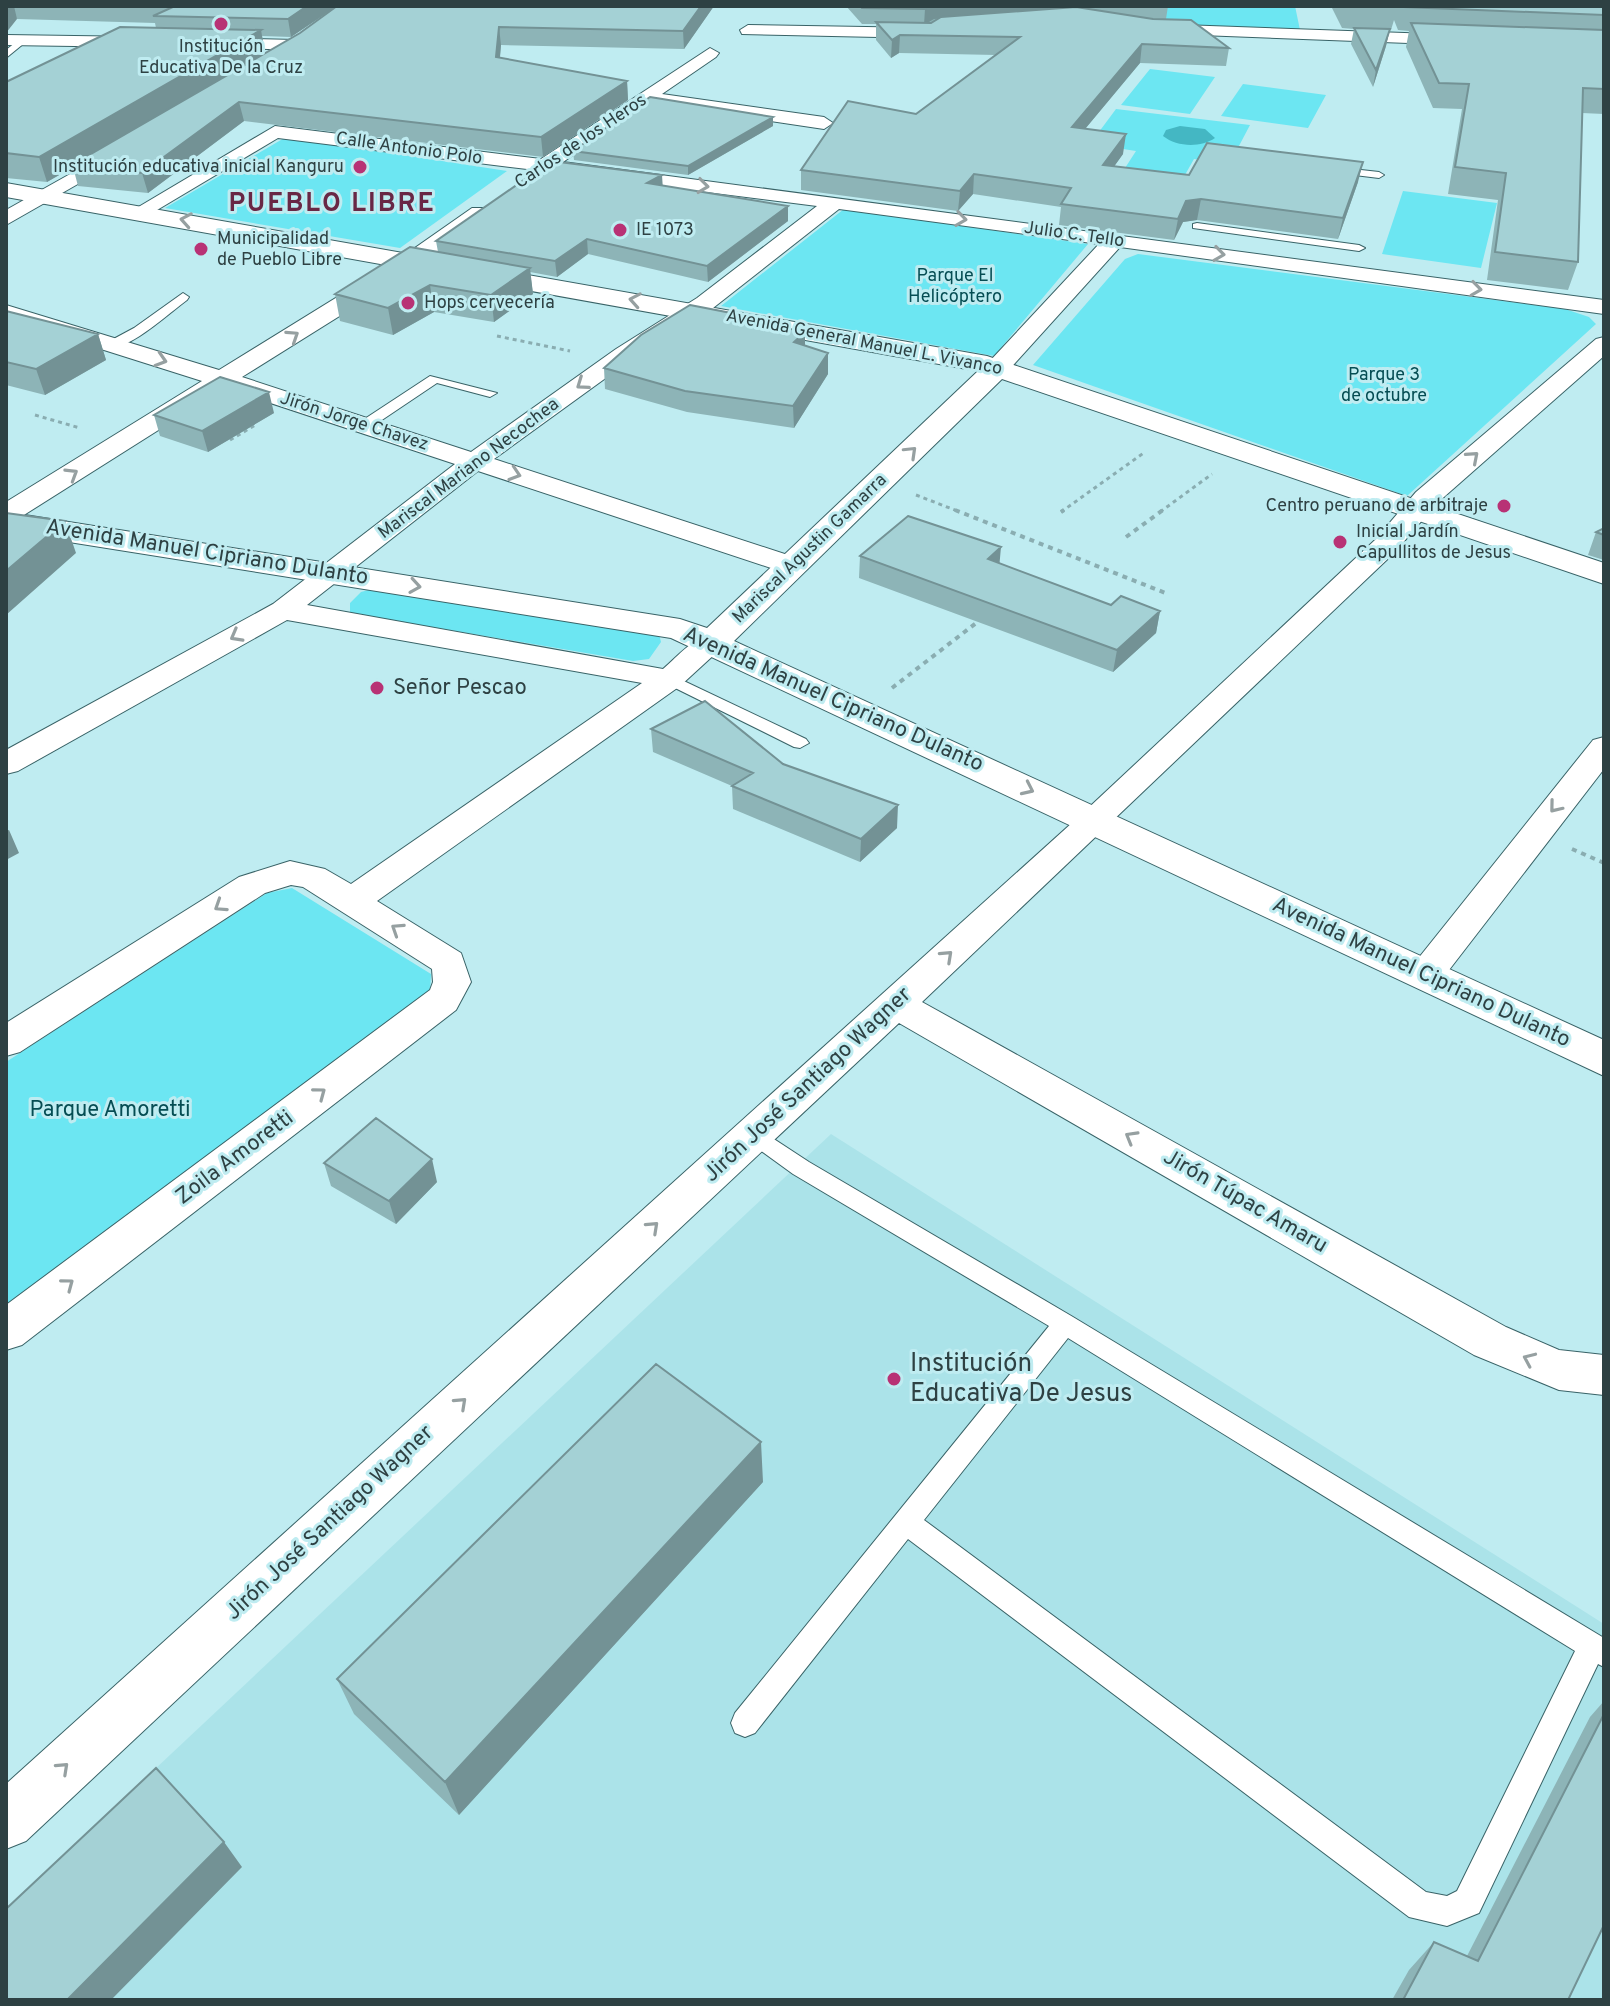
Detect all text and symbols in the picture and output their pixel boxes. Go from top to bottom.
marker: Institución Educativa De la Cruz [212,15,230,33]
place label: Institución Educativa De la Cruz [139,36,303,80]
street label: Carlos de los Heros [511,89,651,195]
street label: Calle Antonio Polo [334,127,484,171]
place label: Institución educativa inicial Kanguru [53,156,344,179]
marker: Institución educativa inicial Kanguru [351,158,369,176]
one-way arrow [697,178,710,195]
district label: PUEBLO LIBRE [228,188,436,221]
one-way arrow [954,210,968,227]
one-way arrow [179,213,193,230]
street label: Julio C. Tello [1022,217,1126,253]
place label: IE 1073 [636,219,694,242]
marker: IE 1073 [611,221,629,239]
place label: Municipalidad de Pueblo Libre [217,228,342,272]
marker: Municipalidad de Pueblo Libre [192,240,210,258]
one-way arrow [1212,245,1226,262]
park label: Parque El Helicóptero [908,265,1002,309]
one-way arrow [1470,280,1483,297]
place label: Hops cervecería [424,292,555,315]
one-way arrow [628,293,641,310]
marker: Hops cervecería [399,294,417,312]
street label: Avenida General Manuel L. Vivanco [724,305,1004,381]
one-way arrow [284,331,299,346]
one-way arrow [153,351,167,367]
park label: Parque 3 de octubre [1341,364,1427,408]
one-way arrow [576,375,590,389]
street label: Jirón Jorge Chavez [277,387,431,457]
street label: Mariscal Mariano Necochea [374,393,564,545]
one-way arrow [902,447,916,462]
one-way arrow [1464,452,1479,467]
one-way arrow [507,464,521,480]
one-way arrow [64,468,78,483]
street label: Mariscal Agustin Gamarra [728,469,892,629]
place label: Centro peruano de arbitraje [1266,495,1488,518]
marker: Centro peruano de arbitraje [1495,497,1513,515]
street label: Avenida Manuel Cipriano Dulanto [44,514,370,592]
place label: Inicial Jardín Capullitos de Jesus [1356,521,1511,565]
marker: Inicial Jardín Capullitos de Jesus [1331,533,1349,551]
one-way arrow [408,576,422,593]
street label: Avenida Manuel Cipriano Dulanto [679,621,987,779]
one-way arrow [230,626,245,642]
place label: Señor Pescao [393,675,527,702]
marker: Señor Pescao [368,679,386,697]
one-way arrow [1020,780,1035,796]
one-way arrow [1550,798,1565,813]
street label: Avenida Manuel Cipriano Dulanto [1268,892,1574,1054]
one-way arrow [214,896,229,911]
one-way arrow [391,924,406,939]
one-way arrow [938,952,953,966]
street label: Jirón José Santiago Wagner [699,981,918,1188]
one-way arrow [311,1088,326,1103]
park label: Parque Amoretti [29,1097,191,1124]
street label: Zoila Amoretti [171,1105,299,1211]
one-way arrow [1125,1131,1139,1147]
street label: Jirón Túpac Amaru [1158,1144,1332,1260]
one-way arrow [643,1222,658,1236]
one-way arrow [59,1279,74,1293]
place label: Institución Educativa De Jesus [910,1348,1133,1411]
one-way arrow [1523,1352,1537,1368]
marker: Institución Educativa De Jesus [885,1370,903,1388]
one-way arrow [452,1398,467,1412]
street label: Jirón José Santiago Wagner [221,1419,440,1626]
one-way arrow [54,1763,69,1777]

